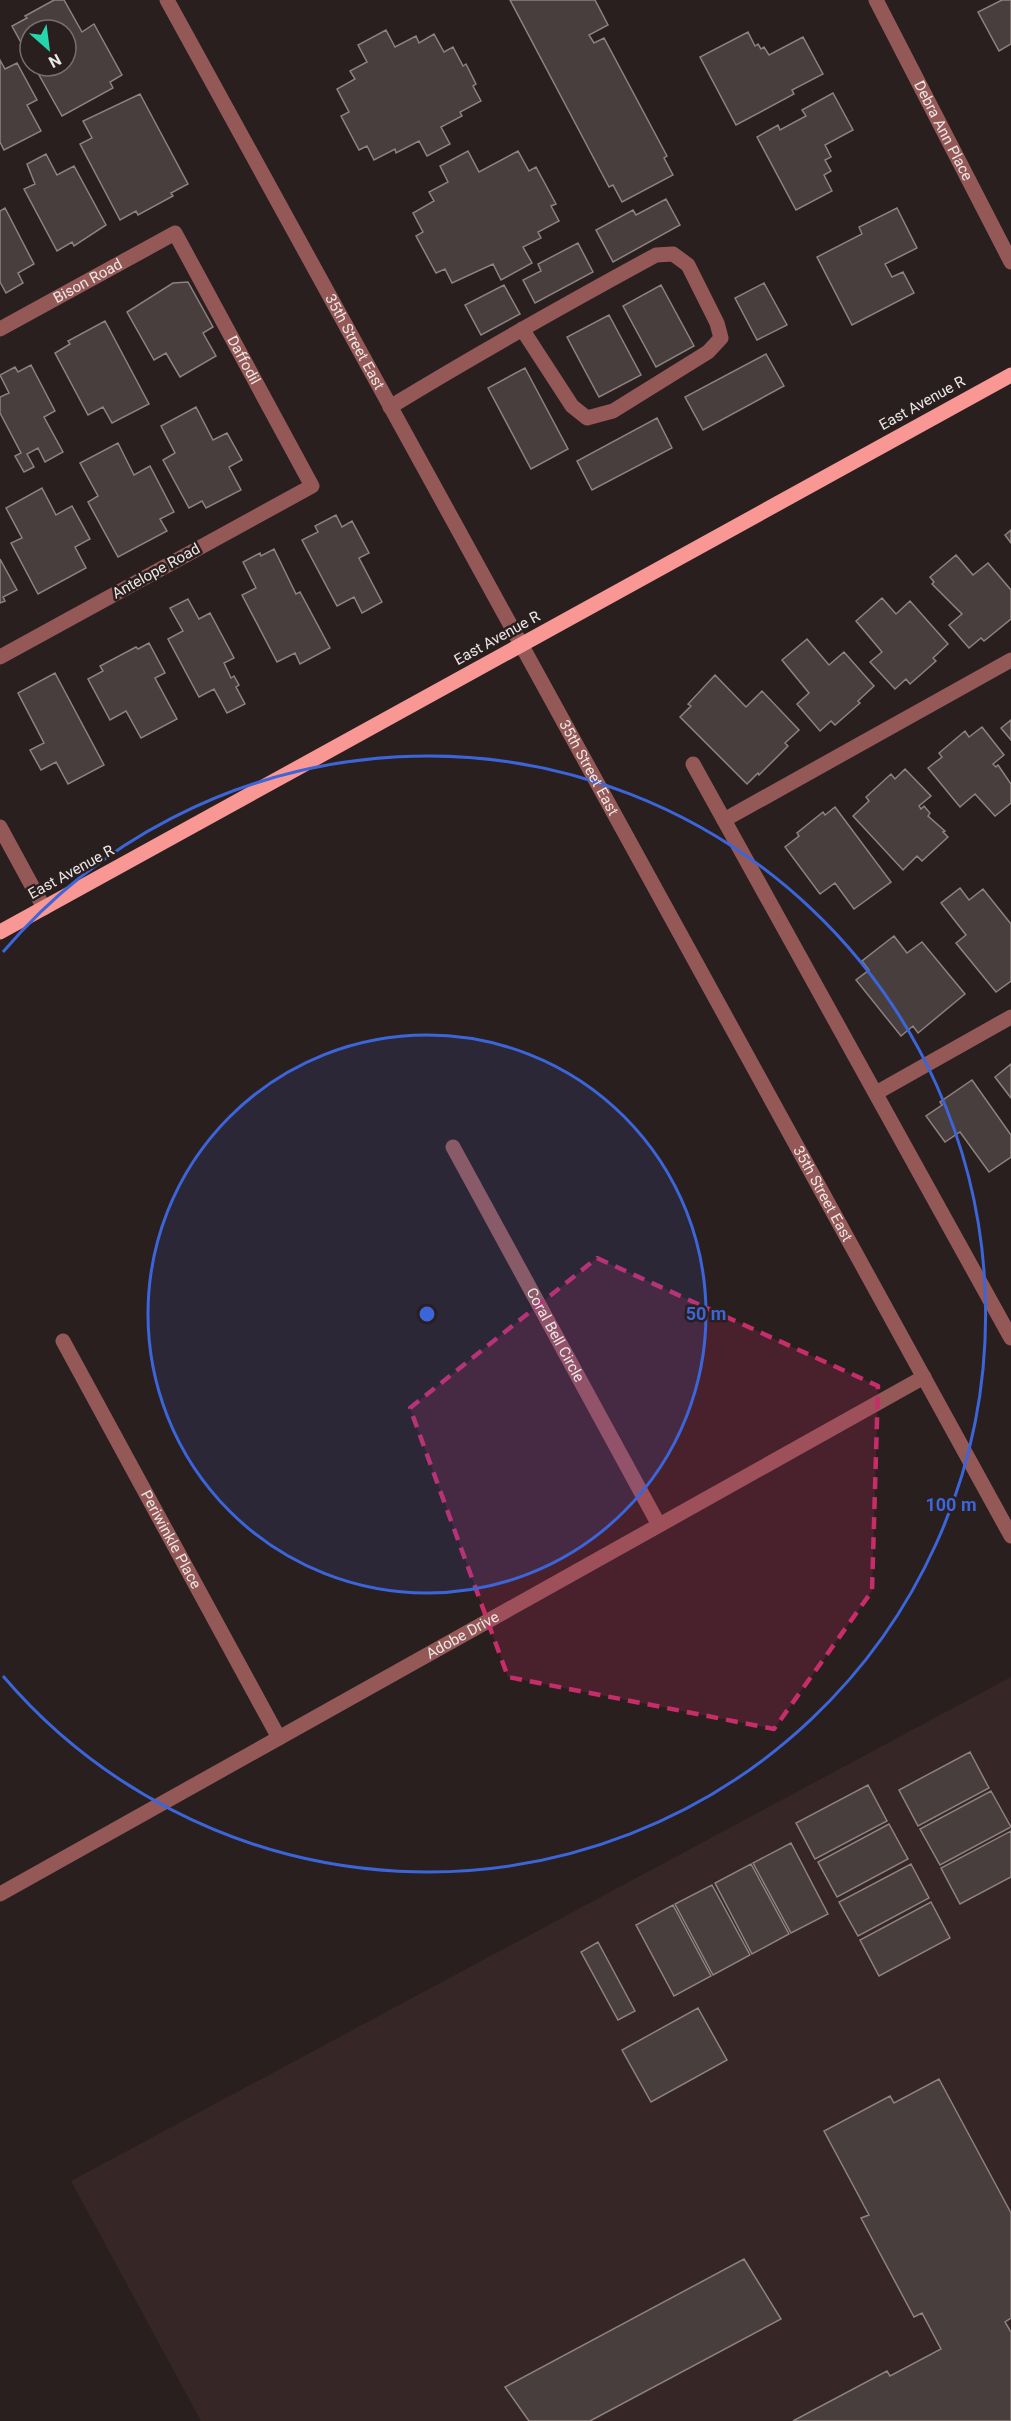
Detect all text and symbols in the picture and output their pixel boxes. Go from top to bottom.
north arrow [18,18,78,78]
text: N [45,50,64,72]
street label: Debra Ann Place [910,78,977,184]
street label: Bison Road [50,255,125,307]
street label: 35th Street East [321,291,388,393]
street label: Daffodil [223,332,264,387]
street label: East Avenue R [876,372,968,434]
street label: Antelope Road [109,539,203,603]
street label: East Avenue R [451,607,543,669]
street label: 35th Street East [555,717,622,819]
street label: East Avenue R [25,841,117,903]
street label: 35th Street East [789,1143,856,1245]
street label: Coral Bell Circle [522,1285,588,1385]
text: 50 m [686,1303,726,1324]
centre of rings [417,1304,437,1324]
street label: Periwinkle Place [137,1487,205,1592]
text: 100 m [925,1494,977,1515]
street label: Adobe Drive [423,1608,502,1663]

